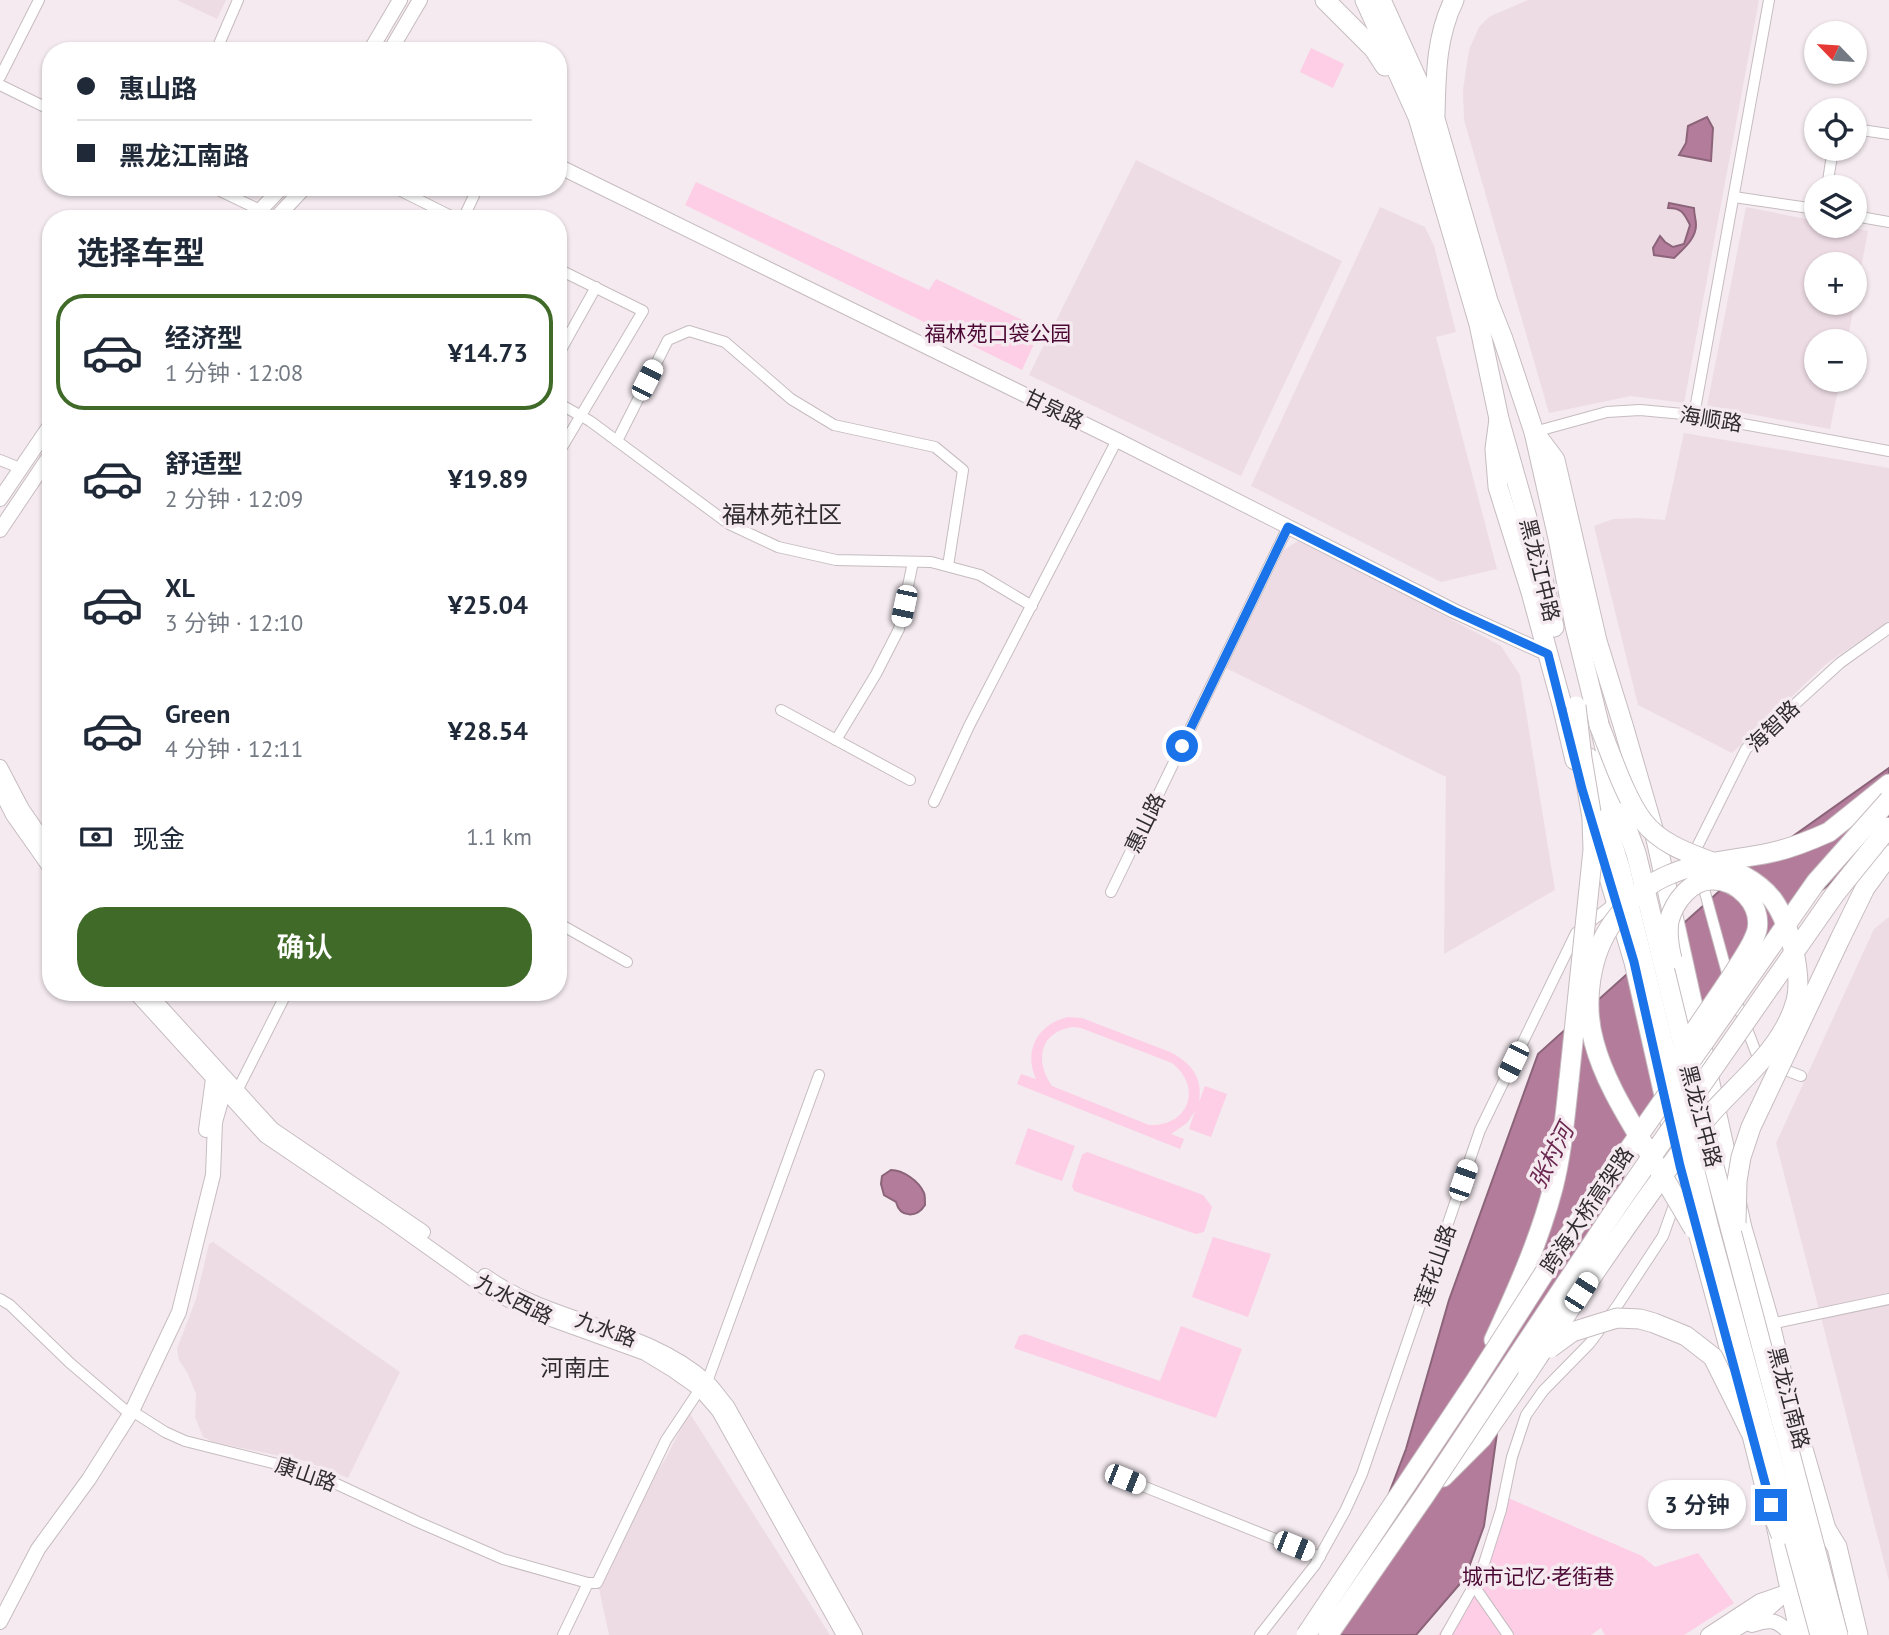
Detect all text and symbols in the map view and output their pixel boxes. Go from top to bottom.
north arrow [1804,21,1867,84]
map controls [1804,21,1867,392]
text: 惠山路 [119,72,197,105]
button: locate [1804,98,1867,161]
text: 黑龙江南路 [119,139,249,172]
button: layers [1804,175,1867,238]
text: 选择车型 [77,231,205,273]
button: + [1804,252,1867,315]
park label: 福林苑口袋公园 [925,320,1072,347]
icon: car [81,321,144,384]
text: 经济型 [165,321,243,354]
button: − [1804,329,1867,392]
text: ¥14.73 [448,336,528,369]
car [629,357,666,403]
text: 1 分钟 · 12:08 [165,358,303,387]
street label: 甘泉路 [1020,383,1088,435]
street label: 海顺路 [1678,401,1744,437]
icon: car [81,447,144,510]
text: 舒适型 [165,447,243,480]
text: ¥19.89 [448,462,528,495]
text: 2 分钟 · 12:09 [165,484,303,513]
district label: 福林苑社区 [722,499,842,530]
street label: 黑龙江中路 [1514,516,1566,624]
text: XL [165,571,195,604]
icon: car [81,573,144,636]
car [890,583,919,629]
text: ¥25.04 [448,588,528,621]
text: 3 分钟 · 12:10 [165,608,303,637]
street label: 海智路 [1741,694,1805,758]
text: Green [165,697,230,730]
icon: car [81,699,144,762]
text: ¥28.54 [448,714,528,747]
route start [1166,730,1198,762]
text: 4 分钟 · 12:11 [165,734,303,763]
street label: 惠山路 [1119,789,1171,857]
icon: cash [77,818,115,856]
text: 现金 [133,822,185,855]
text: 1.1 km [466,822,532,851]
button: 确认 [77,907,532,987]
car [1495,1039,1532,1085]
street label: 黑龙江中路 [1674,1062,1728,1170]
water label: 张村河 [1522,1115,1581,1193]
street label: 跨海大桥高架路 [1535,1142,1639,1278]
car [1447,1157,1480,1203]
street label: 莲花山路 [1409,1221,1461,1309]
street label: 九水西路 [470,1268,558,1330]
car [1561,1269,1602,1315]
street label: 九水路 [572,1306,640,1352]
street label: 黑龙江南路 [1762,1344,1816,1452]
district label: 河南庄 [541,1353,610,1382]
street label: 康山路 [272,1451,340,1497]
car [1102,1461,1149,1497]
callout: 3 分钟 [1648,1480,1746,1530]
route end [1755,1489,1787,1521]
text: 3 分钟 [1665,1490,1729,1519]
car [1271,1528,1318,1564]
park label: 城市记忆·老街巷 [1462,1563,1614,1590]

